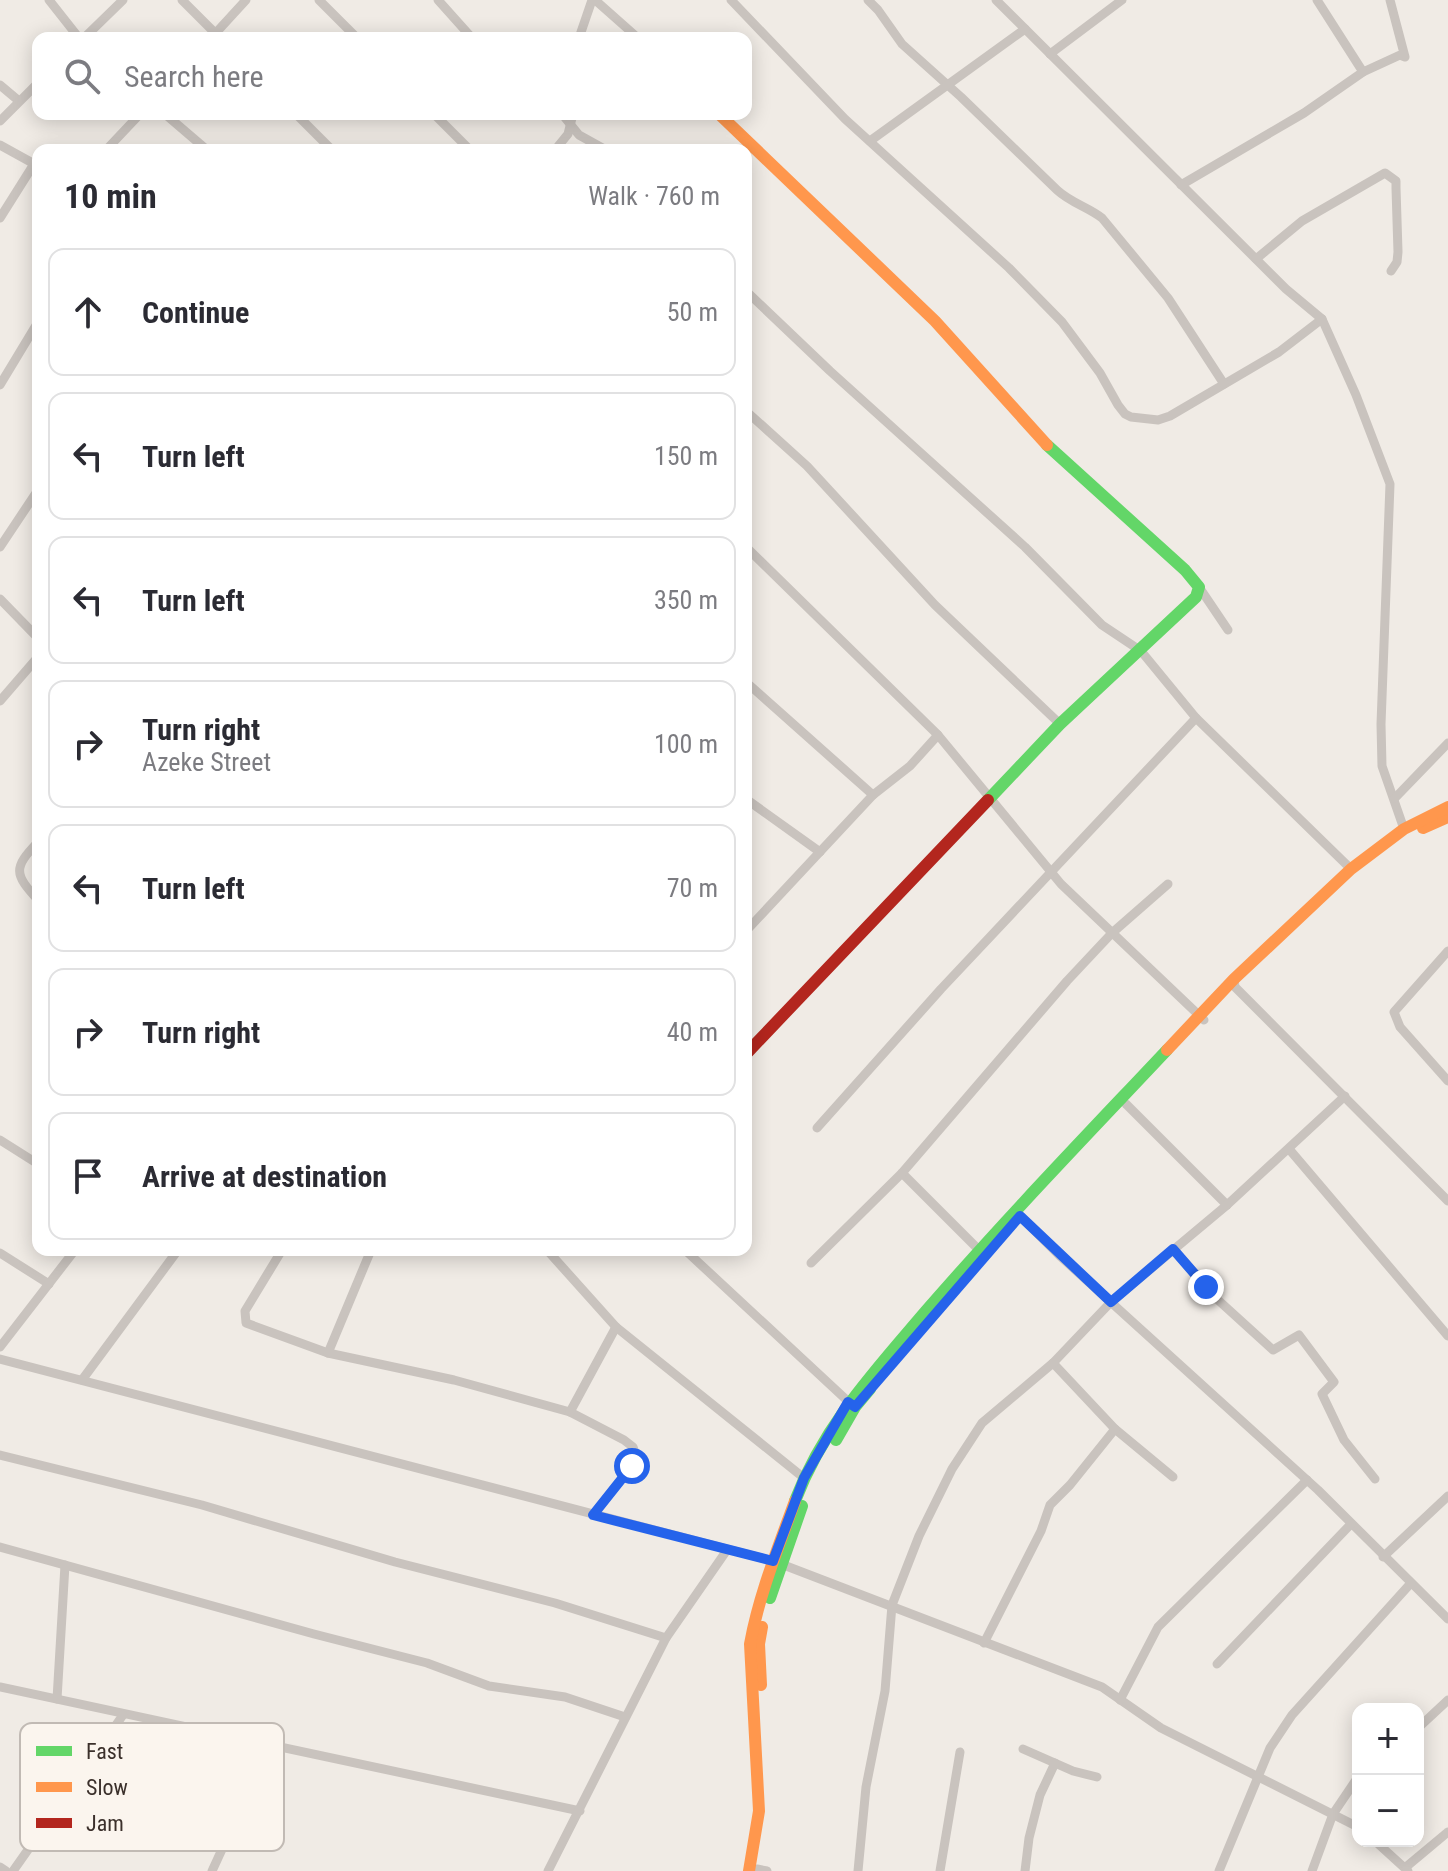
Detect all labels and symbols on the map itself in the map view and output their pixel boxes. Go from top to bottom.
route end [1188,1269,1224,1305]
route start [614,1448,650,1484]
legend [20,1723,284,1851]
text: Fast [86,1739,123,1764]
text: Slow [86,1775,128,1800]
text: Jam [86,1811,124,1836]

